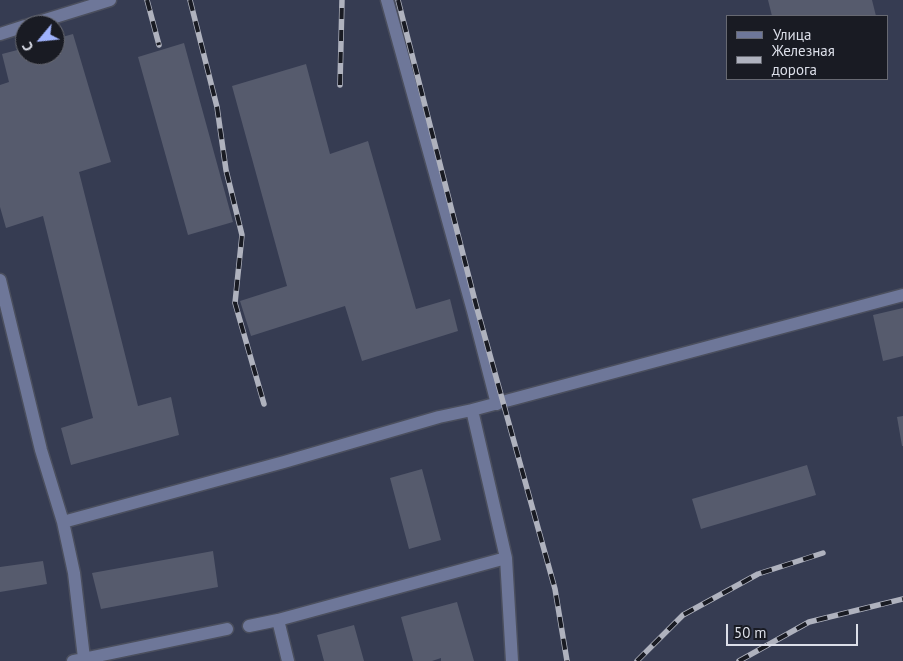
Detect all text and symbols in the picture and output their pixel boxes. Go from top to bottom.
north arrow [15,15,65,65]
legend [726,15,888,80]
text: Улица [773,25,811,44]
text: С [18,39,37,54]
text: Железная дорога [772,41,835,79]
scale bar [728,614,860,646]
text: 50 m [734,623,767,642]

